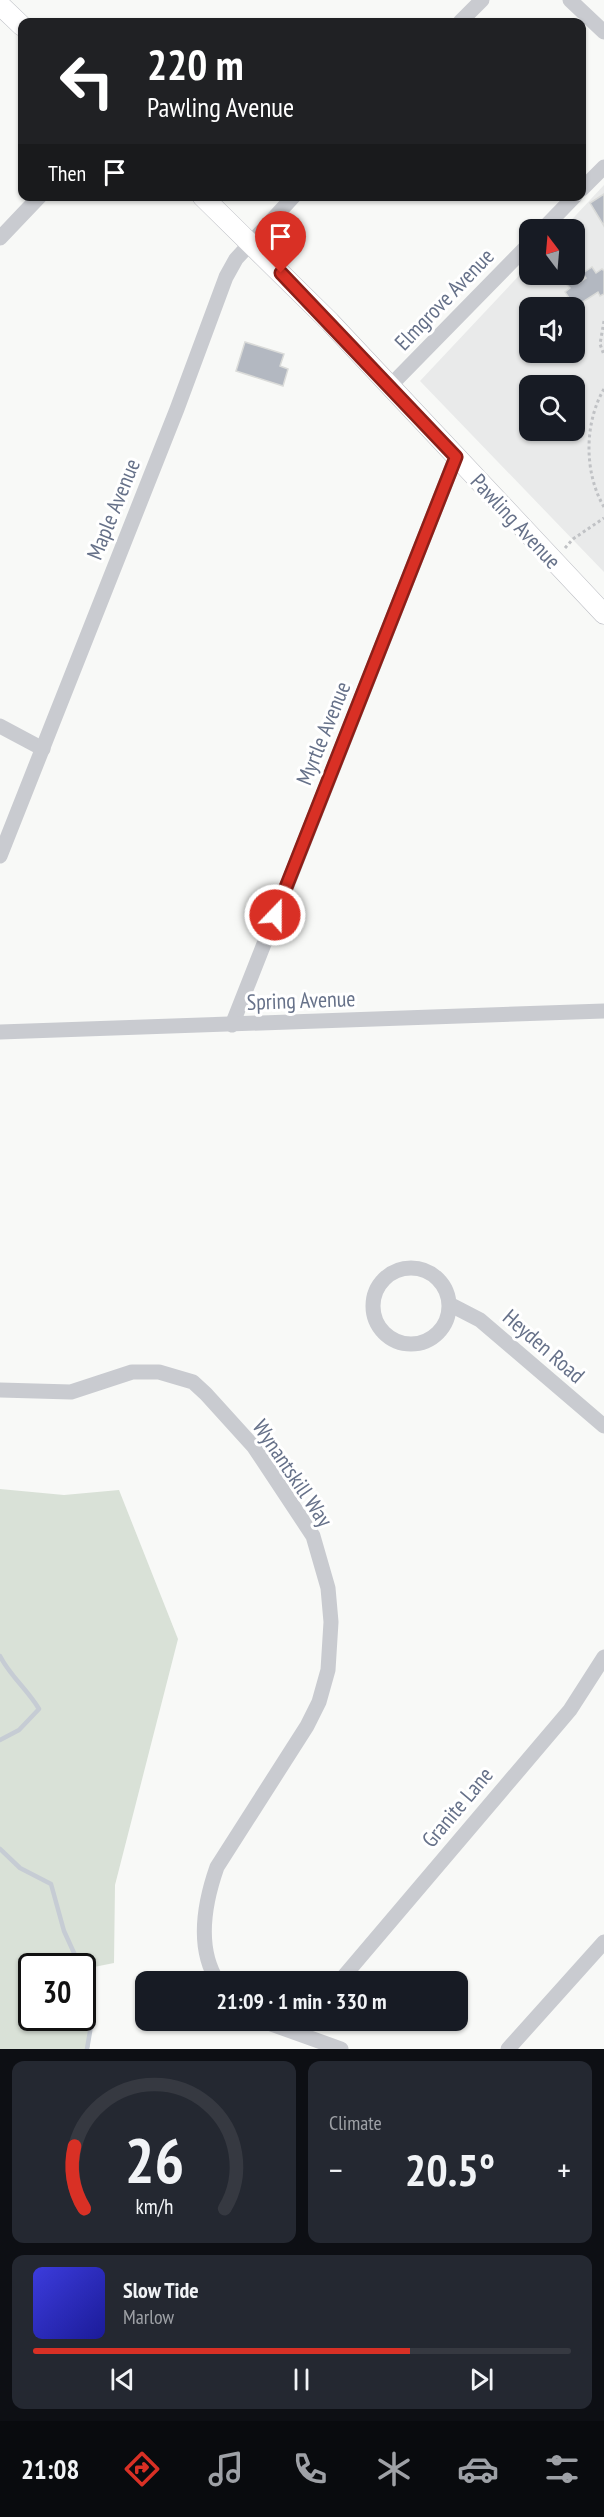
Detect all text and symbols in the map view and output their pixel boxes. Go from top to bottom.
text: 220 m [147,37,244,92]
icon: left [48,42,126,120]
text: Pawling Avenue [147,90,294,124]
icon: arrive [98,156,131,189]
text: Then [48,159,86,187]
pin [255,211,306,273]
north arrow [519,219,585,285]
map controls [519,219,585,441]
icon: arrive [264,220,297,253]
street label: Elmgrove Avenue [388,242,500,356]
button: sound [519,297,585,363]
button: search [519,375,585,441]
street label: Maple Avenue [80,454,146,564]
street label: Pawling Avenue [465,468,567,574]
street label: Myrtle Avenue [290,677,356,789]
position arrow [243,883,307,947]
street label: Spring Avenue [246,984,356,1016]
street label: Heyden Road [497,1303,591,1389]
street label: Wynantskill Way [247,1414,340,1533]
street label: Granite Lane [415,1761,499,1853]
speed limit sign: 30 [18,1953,96,2031]
text: 21:09 · 1 min · 330 m [216,1987,387,2015]
text: Climate [329,2110,382,2136]
text: 26 [124,2119,184,2200]
text: 20.5° [405,2140,495,2198]
text: − [329,2148,343,2191]
text: + [557,2148,571,2191]
text: km/h [135,2192,173,2220]
text: Slow Tide [123,2276,199,2304]
text: Marlow [123,2304,174,2330]
icon: previous [106,2363,139,2396]
icon: pause [285,2363,318,2396]
icon: next [465,2363,498,2396]
icon: directions [121,2448,163,2490]
icon: music [205,2448,247,2490]
icon: phone [289,2448,331,2490]
icon: climate [373,2448,415,2490]
icon: car [457,2448,499,2490]
icon: filters [541,2448,583,2490]
text: 21:08 [21,2452,79,2486]

